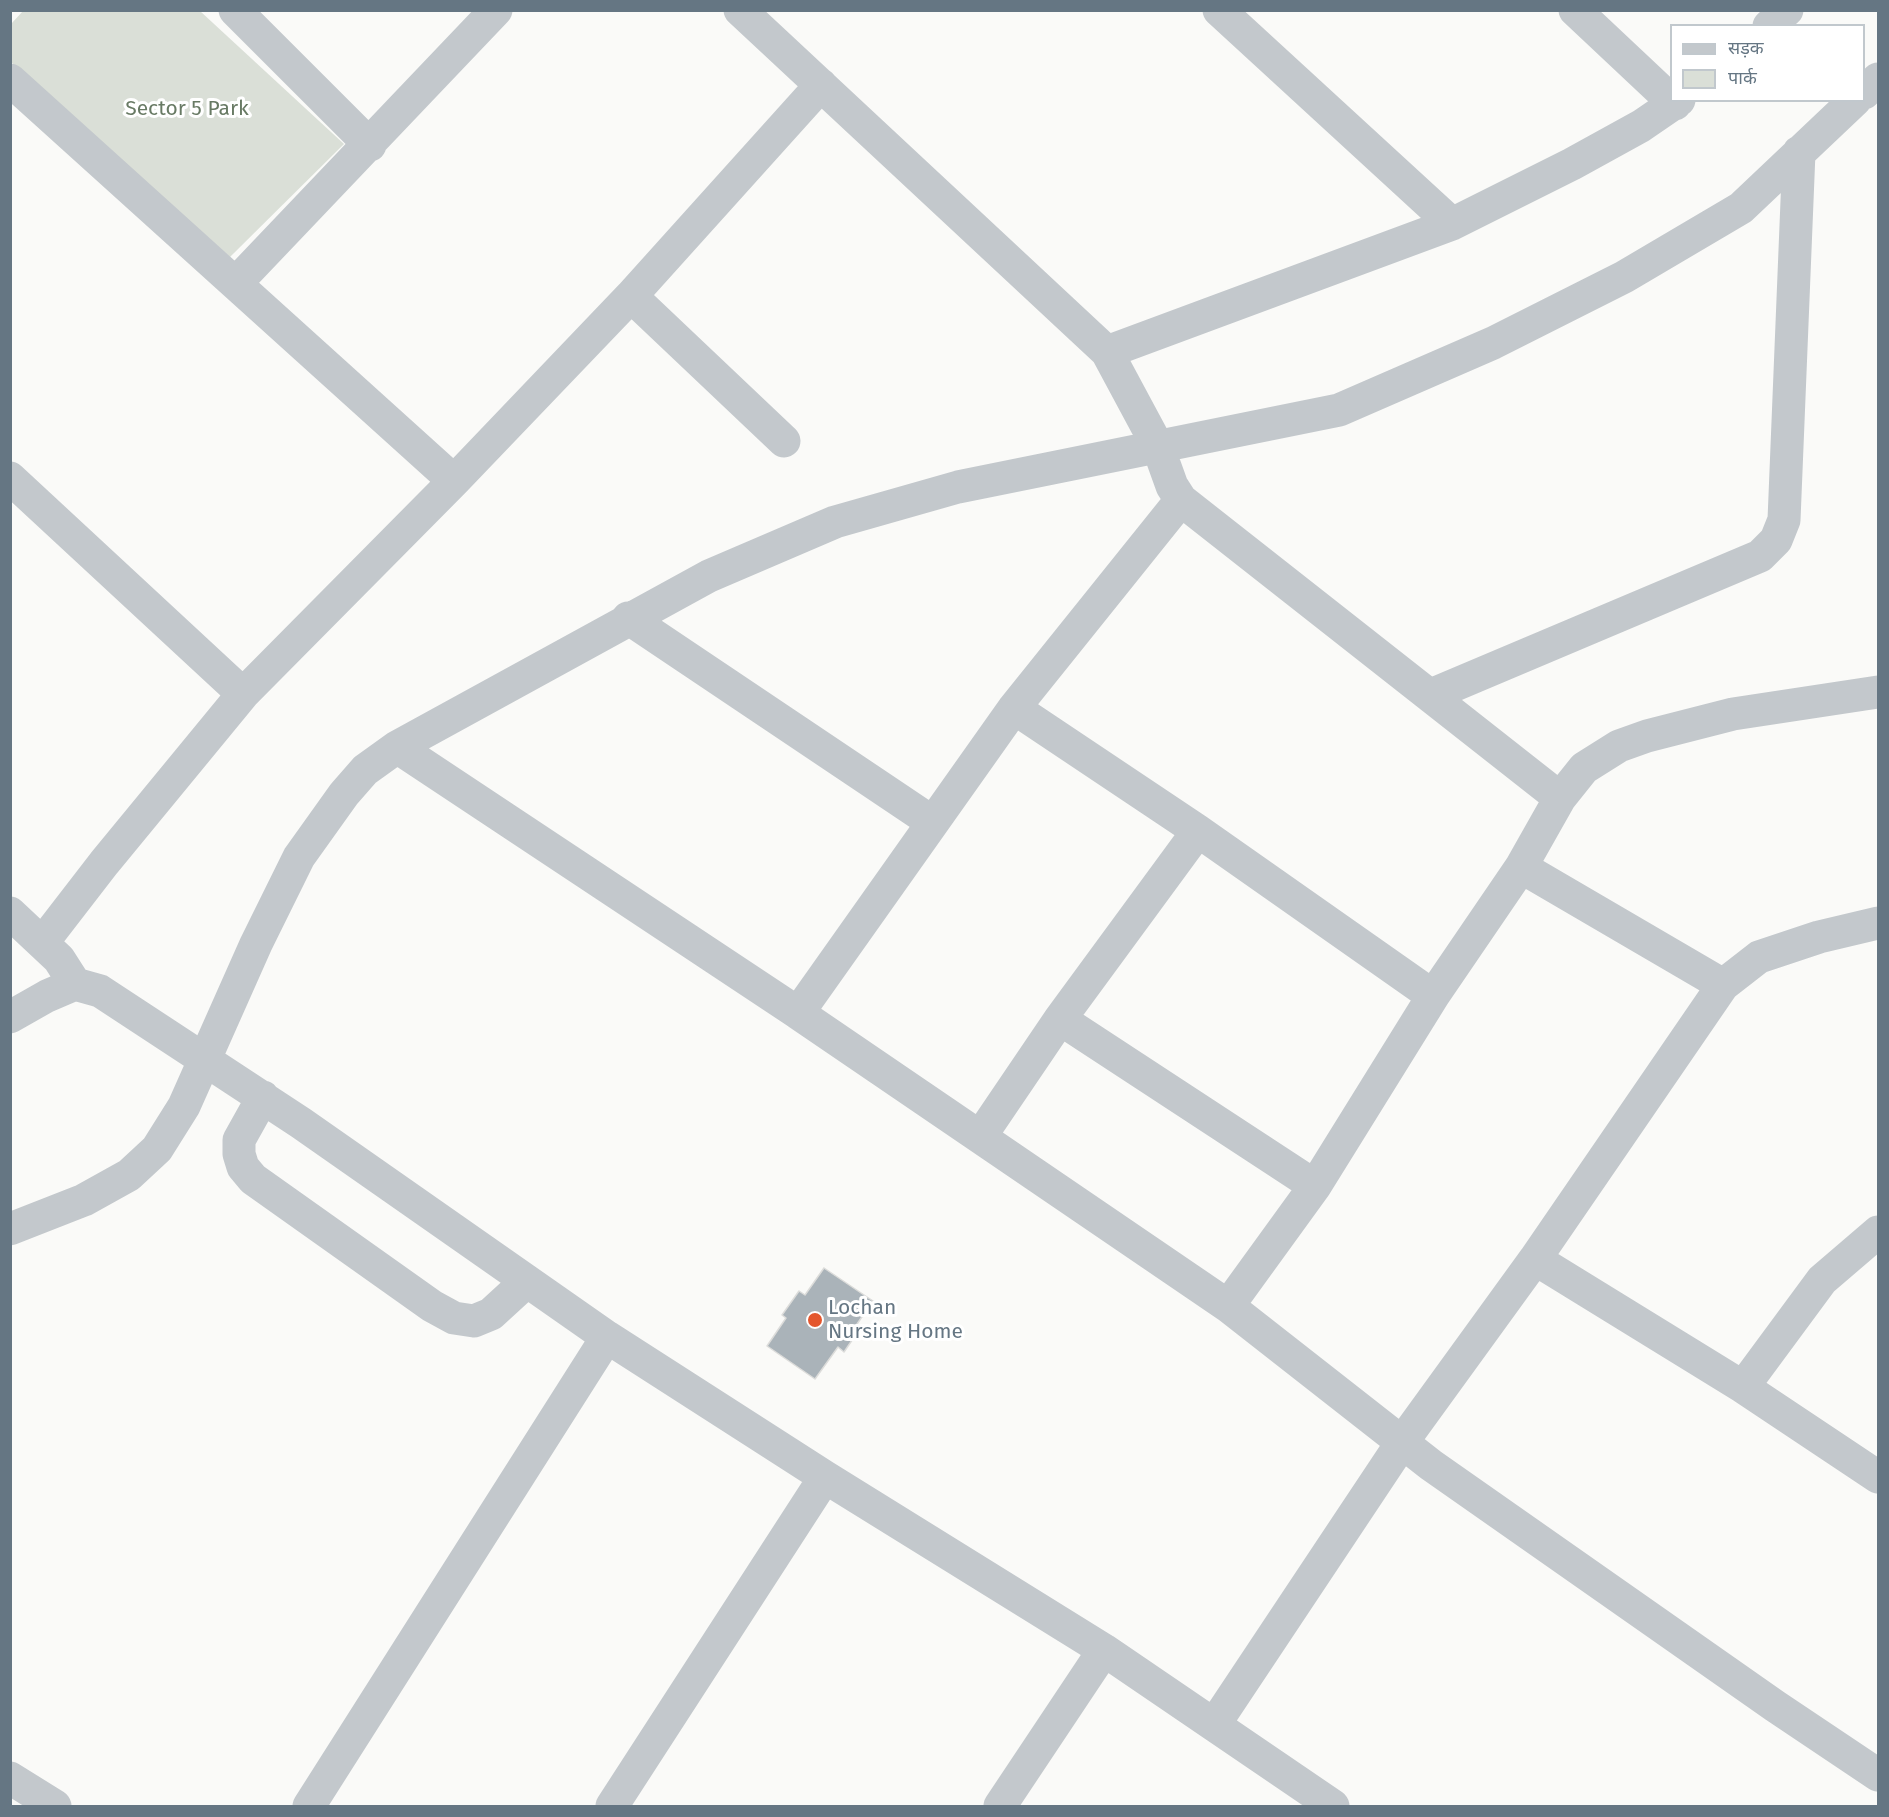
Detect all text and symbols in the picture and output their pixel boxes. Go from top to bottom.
legend [1670,24,1865,102]
text: सड़क [1728,37,1764,59]
text: पार्क [1728,67,1757,89]
park label: Sector 5 Park [125,96,249,122]
place label: Lochan Nursing Home [828,1295,963,1345]
marker: Lochan Nursing Home [806,1311,824,1329]

